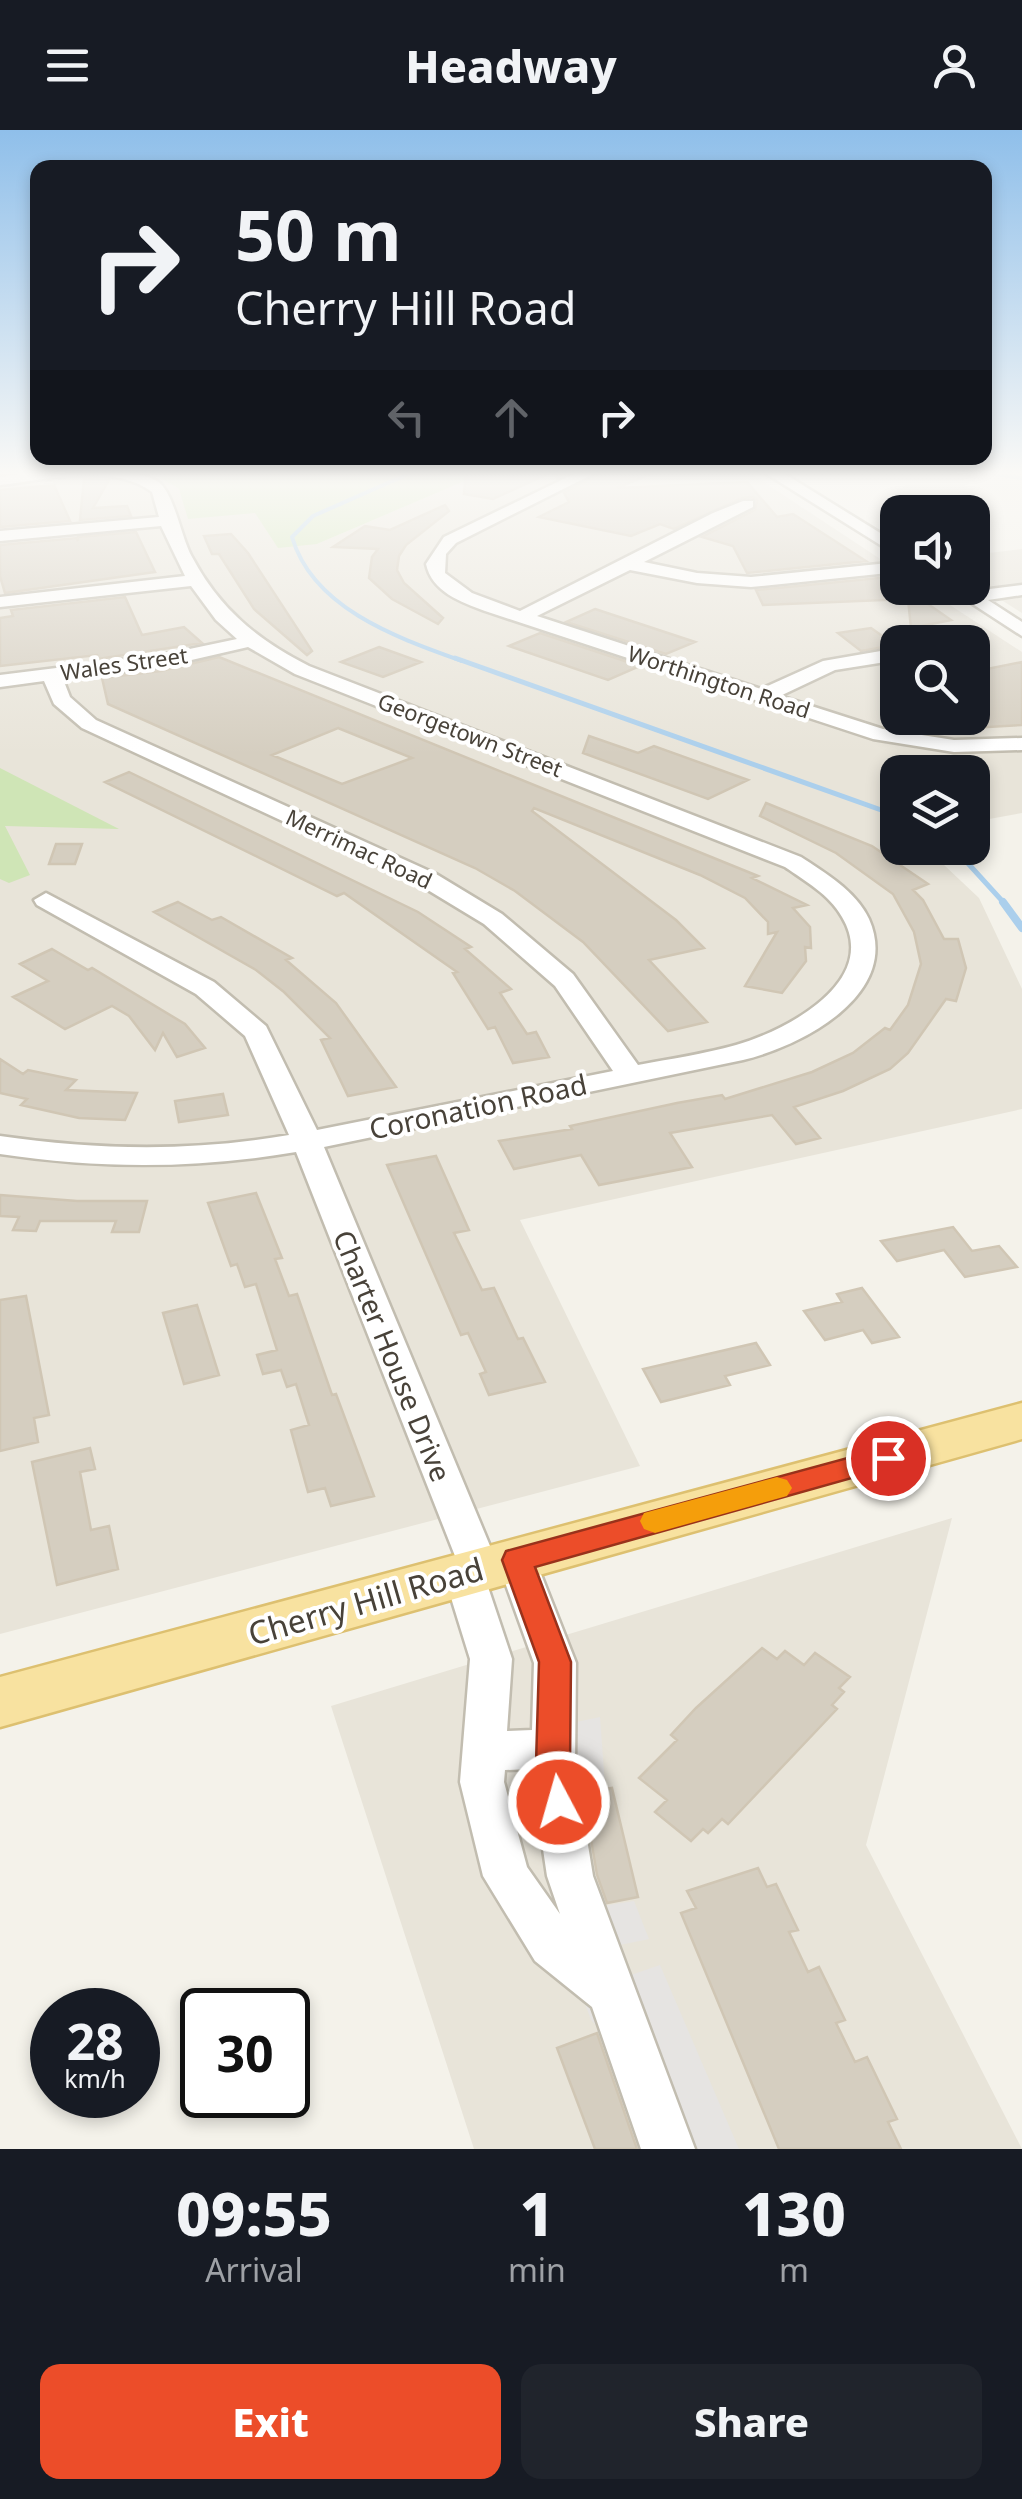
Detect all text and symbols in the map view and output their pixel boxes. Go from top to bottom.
text: Headway [405,35,617,96]
icon: menu [40,38,95,93]
icon: person [927,38,982,93]
text: 50 m [235,186,402,282]
icon: right [70,200,200,330]
text: Cherry Hill Road [235,277,576,338]
icon: left [379,390,434,445]
icon: ahead [484,390,539,445]
icon: right [589,390,644,445]
map controls [880,495,990,865]
button: sound [880,495,990,605]
button: search [880,625,990,735]
street label: Worthington Road [624,637,814,725]
street label: Wales Street [58,639,189,687]
street label: Georgetown Street [374,685,567,783]
button: layers [880,755,990,865]
street label: Merrimac Road [281,801,437,895]
street label: Coronation Road [365,1064,590,1148]
street label: Charter House Drive [325,1224,461,1487]
pin [846,1416,931,1501]
icon: arrive [861,1431,916,1486]
street label: Cherry Hill Road [243,1546,488,1655]
position arrow [507,1750,611,1854]
speed limit sign: 30 [180,1988,310,2118]
text: 28 [66,2007,124,2075]
text: km/h [64,2061,126,2095]
text: 09:55 [176,2172,332,2254]
text: 1 [520,2172,554,2254]
text: 130 [742,2172,846,2254]
text: Arrival [205,2248,303,2291]
text: min [508,2248,566,2291]
text: m [779,2248,809,2291]
button: Exit [40,2364,501,2479]
button: Share [521,2364,982,2479]

